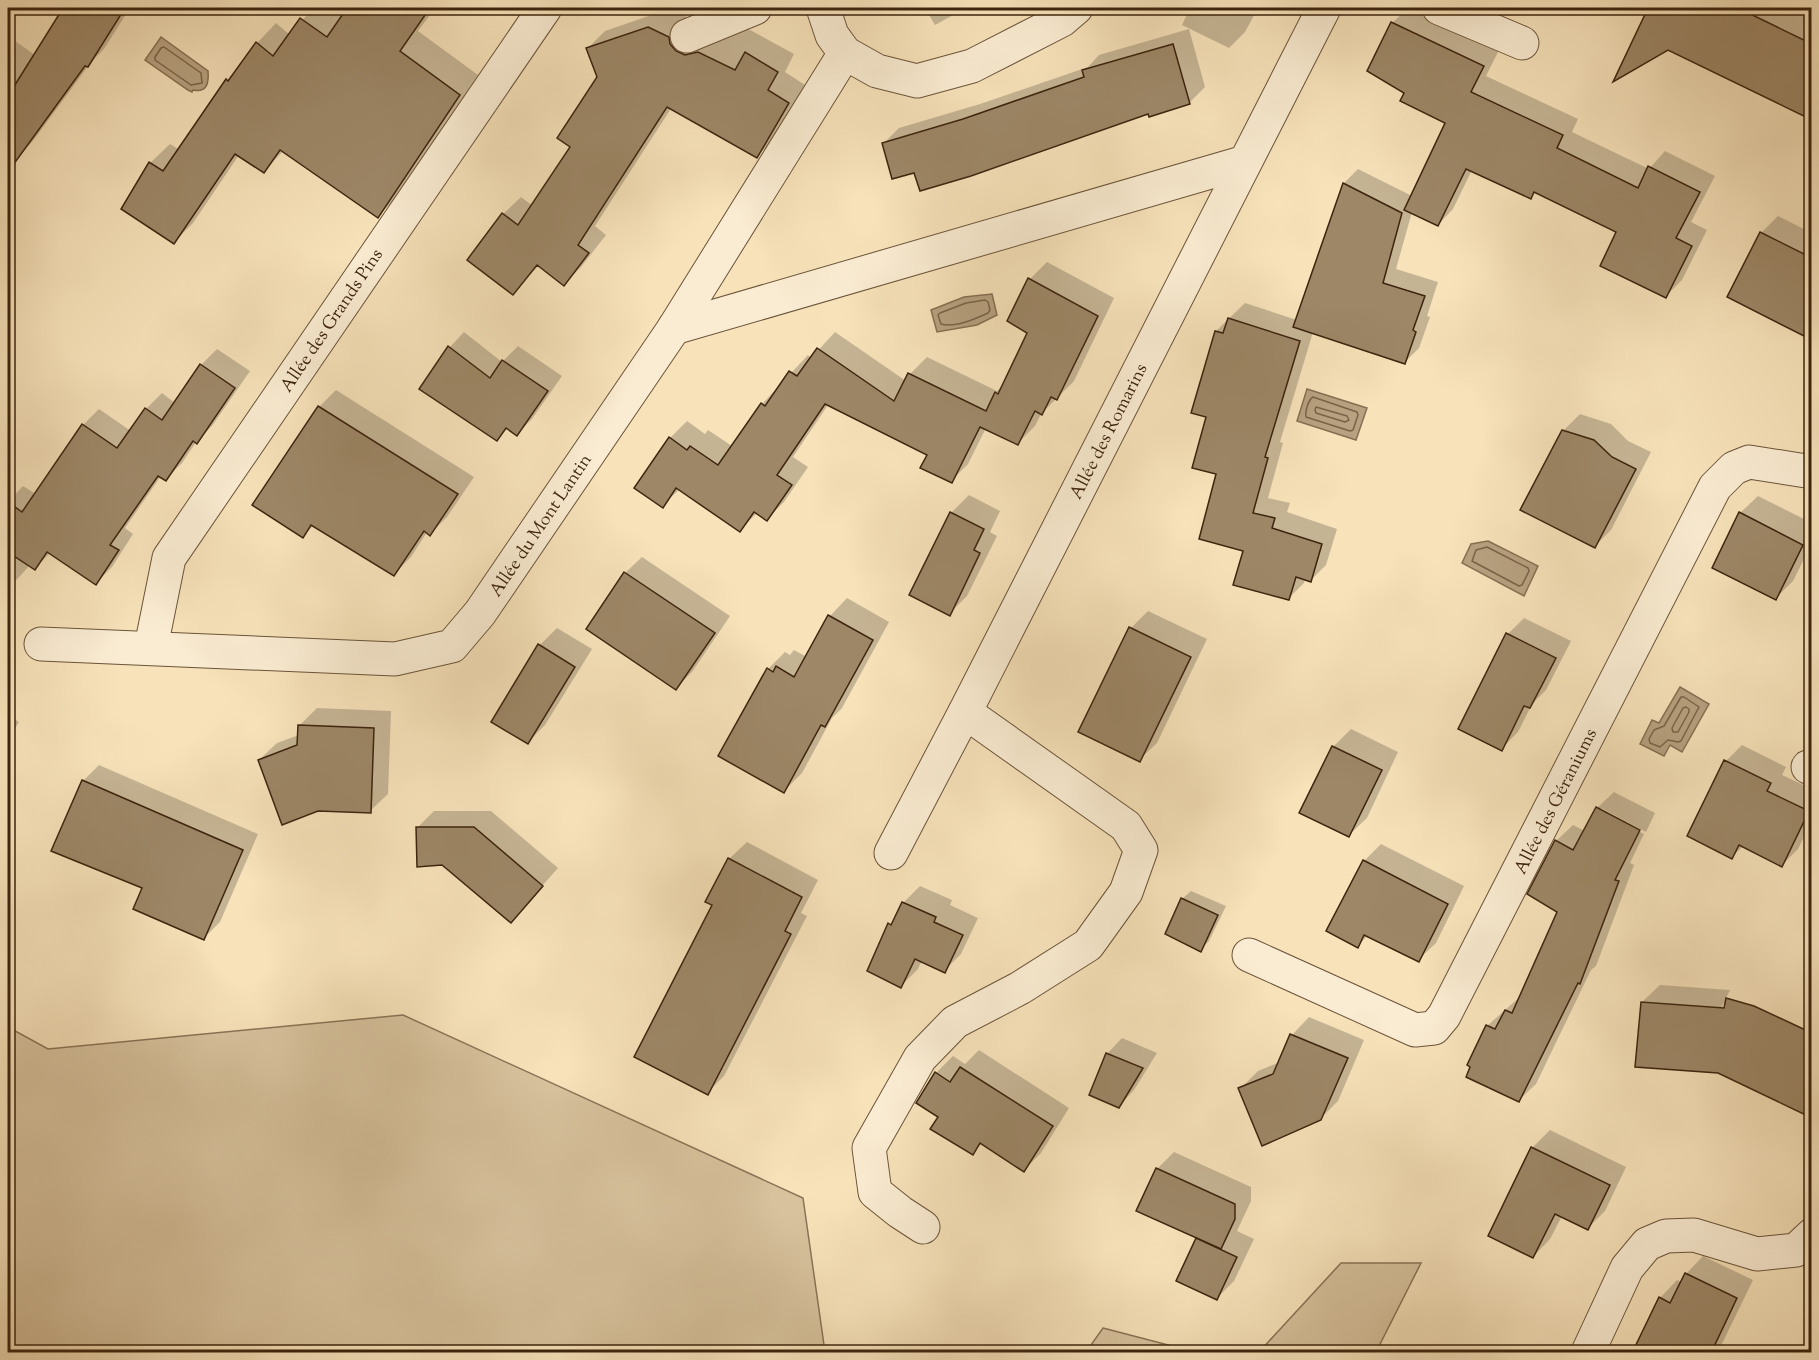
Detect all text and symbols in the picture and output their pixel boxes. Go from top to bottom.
street label: Allée des Grands Pins [275,244,391,398]
street label: Allée des Romarins [1064,360,1155,504]
street label: Allée du Mont Lantin [484,449,599,603]
street label: Allée des Géraniums [1509,724,1605,879]

